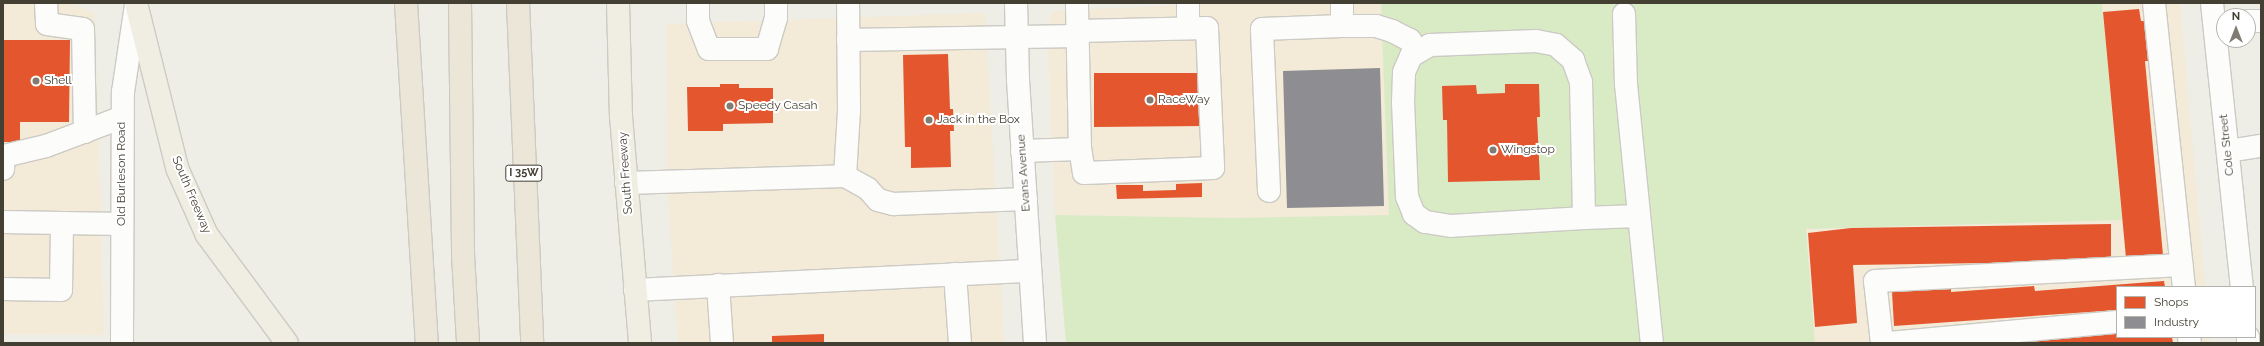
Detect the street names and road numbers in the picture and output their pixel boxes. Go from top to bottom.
street label: Cole Street [2217,113,2237,177]
street label: Old Burleson Road [115,122,129,226]
street label: South Freeway [616,131,636,215]
street label: Evans Avenue [1014,134,1034,212]
street label: South Freeway [168,154,214,236]
road number: I 35W [505,164,543,182]

